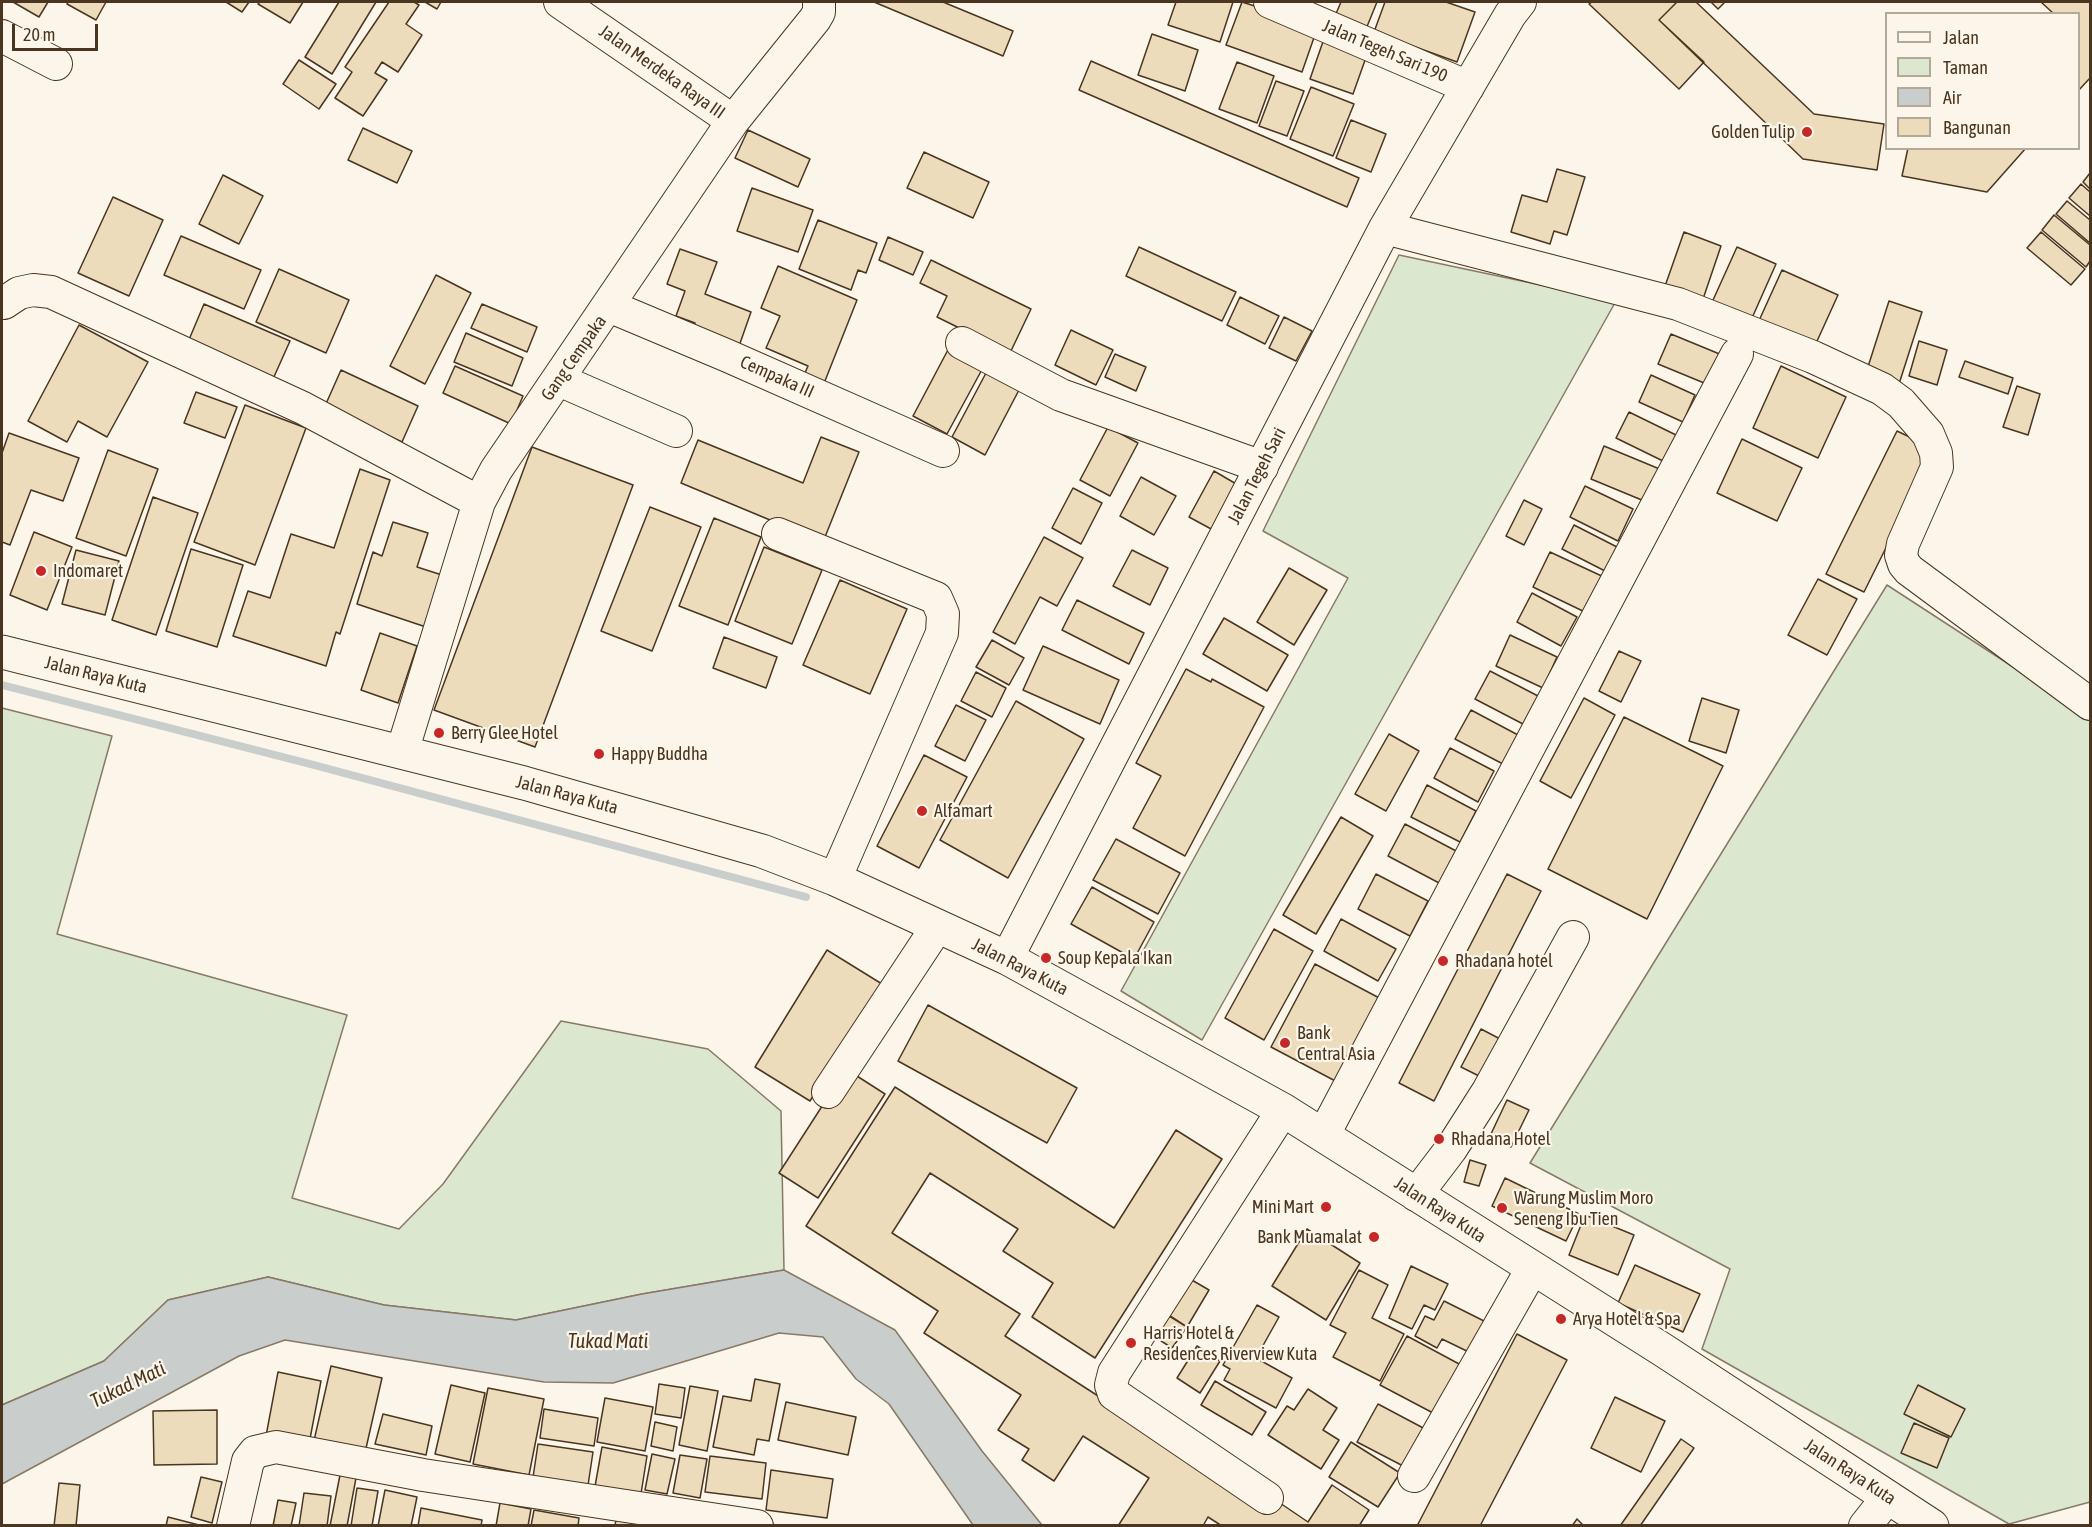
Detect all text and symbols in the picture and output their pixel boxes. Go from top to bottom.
scale bar [15,12,100,50]
legend [1885,12,2080,150]
street label: Jalan Tegeh Sari 190 [1319,15,1451,87]
street label: Jalan Merdeka Raya III [595,21,729,123]
text: 20 m [23,24,55,45]
text: Jalan [1943,27,1979,48]
text: Taman [1943,57,1988,78]
text: Air [1943,87,1961,108]
text: Bangunan [1943,117,2011,138]
place label: Golden Tulip [1711,121,1795,143]
marker: Golden Tulip [1800,125,1814,139]
street label: Gang Cempaka [537,311,611,405]
street label: Cempaka III [737,351,817,403]
street label: Jalan Tegeh Sari [1223,424,1291,528]
place label: Indomaret [53,560,123,582]
marker: Indomaret [34,564,48,578]
street label: Jalan Raya Kuta [43,652,149,698]
place label: Berry Glee Hotel [451,722,558,744]
marker: Berry Glee Hotel [432,726,446,740]
place label: Happy Buddha [611,743,708,765]
marker: Happy Buddha [592,747,606,761]
street label: Jalan Raya Kuta [514,771,620,819]
place label: Alfamart [934,800,993,822]
marker: Alfamart [915,804,929,818]
street label: Jalan Raya Kuta [968,934,1072,1000]
place label: Soup Kepala Ikan [1058,947,1172,969]
place label: Rhadana hotel [1455,950,1553,972]
marker: Soup Kepala Ikan [1039,951,1053,965]
marker: Rhadana hotel [1436,954,1450,968]
place label: Bank Central Asia [1297,1022,1375,1064]
marker: Bank Central Asia [1278,1036,1292,1050]
place label: Rhadana Hotel [1451,1128,1550,1150]
marker: Rhadana Hotel [1432,1132,1446,1146]
street label: Jalan Raya Kuta [1390,1172,1490,1248]
place label: Warung Muslim Moro Seneng Ibu Tien [1514,1187,1654,1230]
place label: Mini Mart [1252,1196,1314,1218]
marker: Mini Mart [1319,1200,1333,1214]
marker: Warung Muslim Moro Seneng Ibu Tien [1495,1201,1509,1215]
place label: Bank Muamalat [1257,1226,1362,1248]
marker: Bank Muamalat [1367,1230,1381,1244]
place label: Arya Hotel & Spa [1573,1308,1681,1330]
marker: Arya Hotel & Spa [1554,1312,1568,1326]
place label: Harris Hotel & Residences Riverview Kuta [1143,1322,1317,1364]
water label: Tukad Mati [568,1330,648,1354]
marker: Harris Hotel & Residences Riverview Kuta [1124,1336,1138,1350]
water label: Tukad Mati [87,1357,169,1413]
street label: Jalan Raya Kuta [1800,1434,1900,1510]

